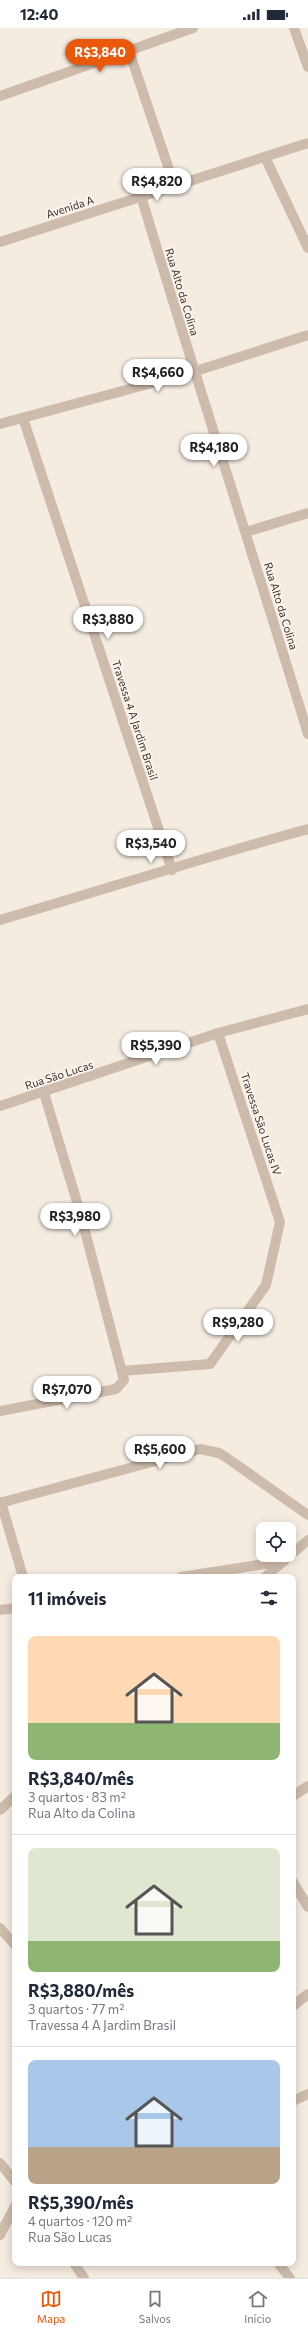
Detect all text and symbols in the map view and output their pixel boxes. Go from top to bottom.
text: 12:40 [20,5,58,23]
pin: R$3,840 [63,39,137,73]
text: R$3,840 [74,44,126,60]
pin: R$4,820 [120,168,194,202]
text: R$4,820 [131,173,183,189]
street label: Avenida A [44,193,96,220]
street label: Rua Alto da Colina [163,247,202,337]
pin: R$4,660 [121,359,195,393]
text: R$4,660 [132,364,184,380]
pin: R$4,180 [177,434,251,468]
text: R$4,180 [189,439,239,455]
street label: Rua Alto da Colina [262,561,301,651]
pin: R$3,880 [71,606,145,640]
text: R$3,880 [82,611,134,627]
street label: Travessa 4 A Jardim Brasil [109,658,161,782]
pin: R$3,540 [114,830,188,864]
text: R$3,540 [125,835,177,851]
pin: R$5,390 [119,1032,193,1066]
text: R$5,390 [130,1037,182,1053]
street label: Rua São Lucas [23,1057,95,1092]
street label: Travessa São Lucas IV [239,1071,284,1177]
pin: R$3,980 [38,1203,112,1237]
text: R$3,980 [49,1208,101,1224]
pin: R$9,280 [201,1309,275,1343]
text: R$9,280 [212,1314,264,1330]
pin: R$7,070 [30,1376,104,1410]
text: R$7,070 [42,1381,92,1397]
pin: R$5,600 [123,1436,197,1470]
text: R$5,600 [134,1441,186,1457]
map controls [256,1522,296,1562]
button: locate [256,1522,296,1562]
icon: filters [258,1587,280,1609]
text: 11 imóveis [28,1588,106,1609]
icon: home [118,1662,190,1734]
text: R$3,840/mês [28,1768,134,1789]
text: 3 quartos · 83 m² [28,1789,126,1805]
text: Rua Alto da Colina [28,1805,135,1821]
icon: home [118,1874,190,1946]
text: R$3,880/mês [28,1980,134,2001]
text: 3 quartos · 77 m² [28,2001,124,2017]
text: Travessa 4 A Jardim Brasil [28,2017,176,2033]
icon: home [118,2086,190,2158]
text: R$5,390/mês [28,2192,134,2213]
text: 4 quartos · 120 m² [28,2213,132,2229]
text: Rua São Lucas [28,2229,112,2245]
tab: Mapa [37,2288,65,2325]
tab: Salvos [139,2288,171,2325]
tab: Início [244,2288,271,2325]

